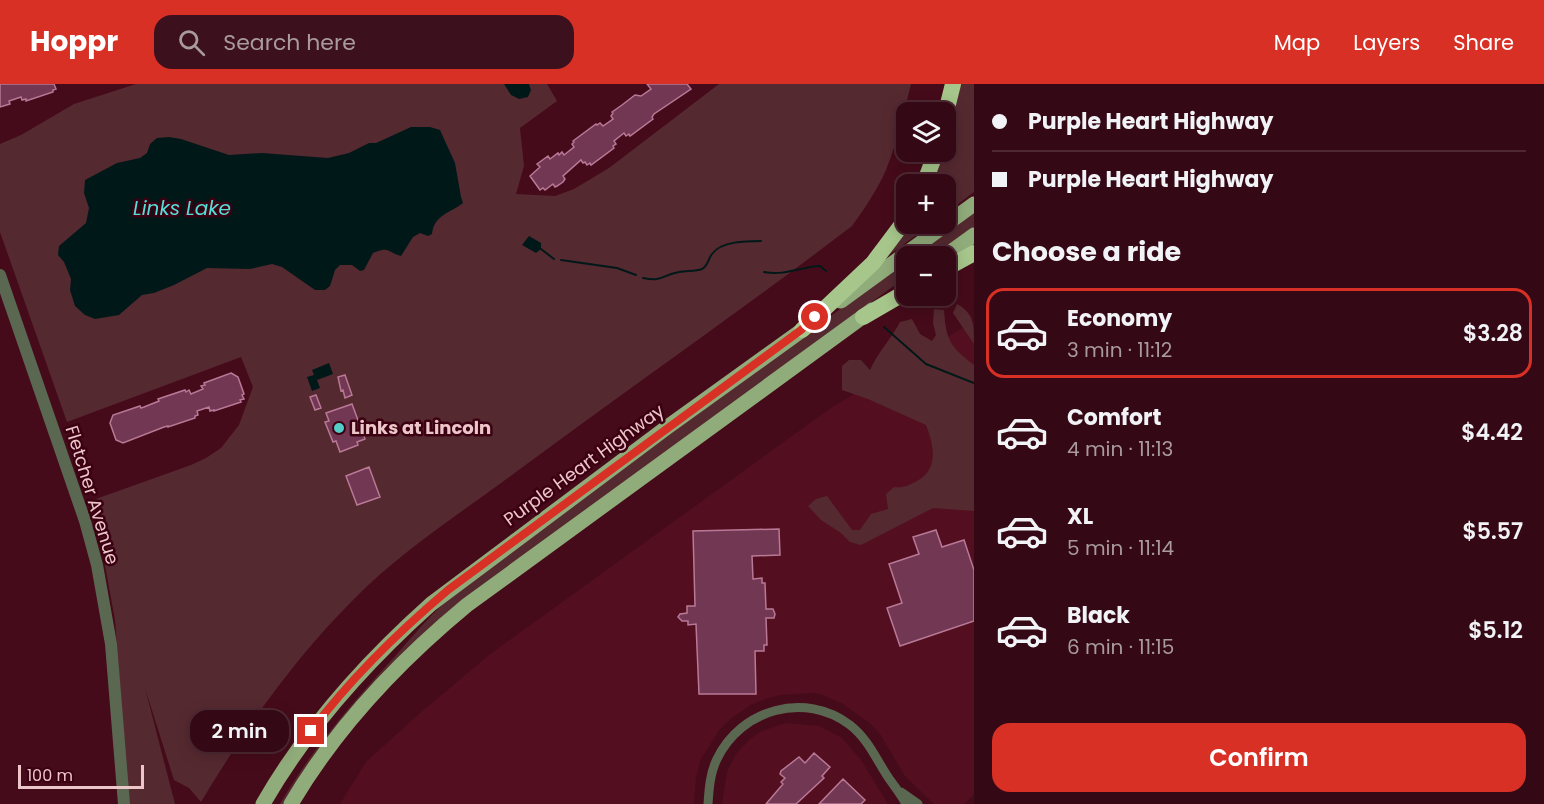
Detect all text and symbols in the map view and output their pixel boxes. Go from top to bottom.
search box [154,15,574,69]
text: Hoppr [30,22,118,61]
icon: search [175,26,208,59]
text: Search here [223,27,356,58]
text: Map [1274,28,1320,57]
text: Layers [1353,28,1420,57]
text: Share [1453,28,1514,57]
map controls [896,102,956,306]
button: layers [896,102,956,162]
text: Purple Heart Highway [1028,106,1273,137]
text: Purple Heart Highway [1028,164,1273,195]
button: + [896,174,956,234]
water label: Links Lake [133,194,231,222]
text: Choose a ride [992,233,1181,270]
button: − [896,246,956,306]
route start [801,303,828,330]
text: Economy [1067,303,1172,334]
icon: car [995,306,1049,360]
text: $3.28 [1463,318,1523,349]
text: 3 min · 11:12 [1067,336,1172,364]
street label: Purple Heart Highway [498,398,669,531]
text: Comfort [1067,402,1161,433]
icon: car [995,405,1049,459]
place label: Links at Lincoln [351,415,491,440]
text: $4.42 [1461,417,1523,448]
marker: Links at Lincoln [332,421,346,435]
street label: Fletcher Avenue [59,422,125,567]
text: 4 min · 11:13 [1067,435,1173,463]
text: XL [1067,501,1093,532]
icon: car [995,504,1049,558]
text: $5.57 [1462,516,1523,547]
text: 5 min · 11:14 [1067,534,1174,562]
text: Black [1067,600,1130,631]
icon: car [995,603,1049,657]
text: $5.12 [1468,615,1523,646]
text: 6 min · 11:15 [1067,633,1174,661]
callout: 2 min [191,710,290,752]
text: 2 min [212,717,267,745]
route end [297,717,324,744]
button: Confirm [992,723,1526,792]
scale bar [18,762,144,790]
text: 100 m [27,764,73,787]

